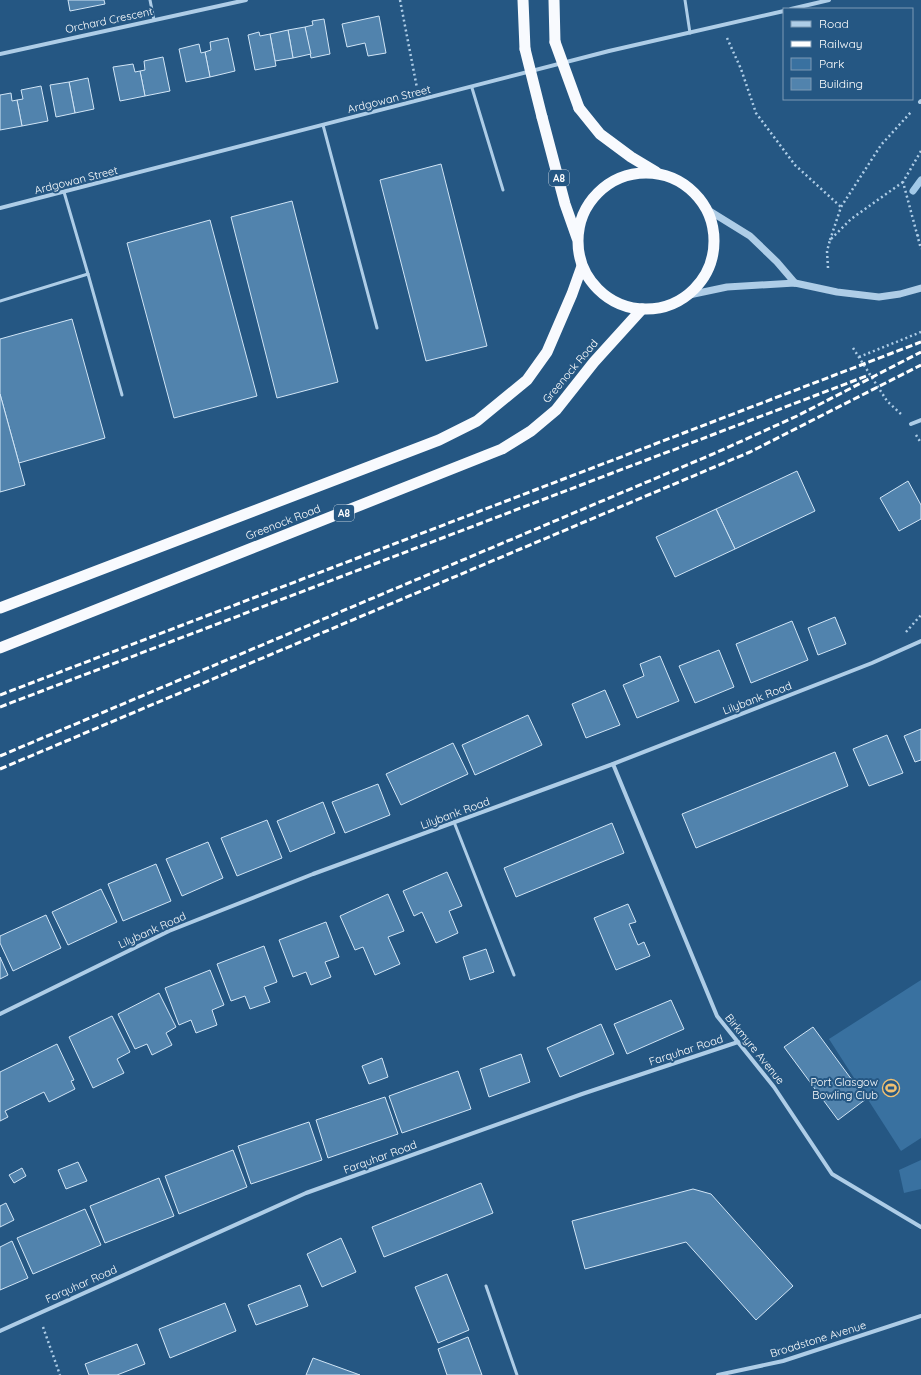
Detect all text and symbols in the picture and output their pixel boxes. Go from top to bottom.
street label: Orchard Crescent [64,4,154,36]
legend [783,8,913,100]
text: Road [819,16,849,31]
text: Railway [819,36,863,51]
text: Park [819,56,844,71]
text: Building [819,76,863,91]
street label: Ardgowan Street [346,82,432,116]
street label: Ardgowan Street [33,163,119,197]
road number: A8 [549,170,569,186]
street label: Greenock Road [539,336,601,406]
street label: Greenock Road [244,501,322,543]
road number: A8 [334,505,354,521]
street label: Lilybank Road [721,678,793,718]
street label: Lilybank Road [418,794,492,832]
street label: Lilybank Road [116,909,188,951]
street label: Birkmyre Avenue [722,1011,788,1087]
street label: Farquhar Road [647,1031,725,1069]
place label: Port Glasgow Bowling Club [810,1075,878,1102]
sports icon: Port Glasgow Bowling Club [881,1078,901,1098]
street label: Farquhar Road [341,1137,419,1177]
street label: Farquhar Road [43,1262,119,1306]
street label: Broadstone Avenue [768,1318,868,1360]

